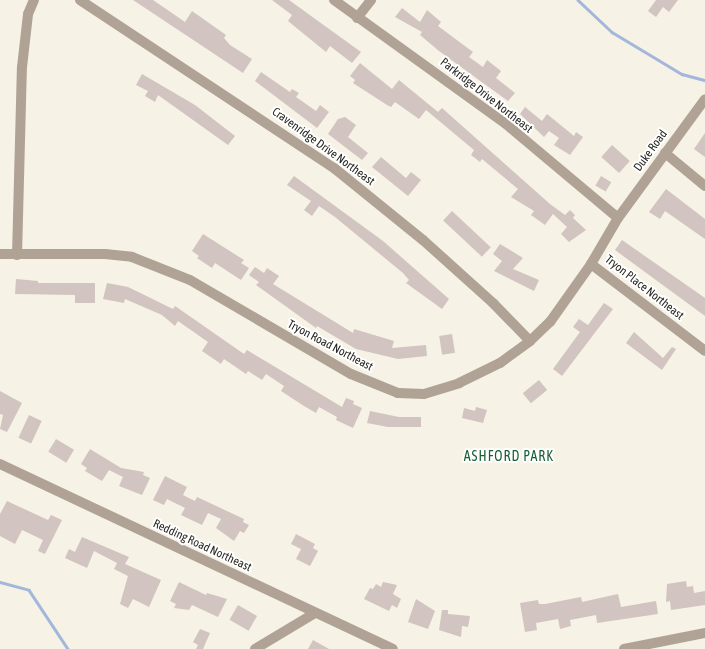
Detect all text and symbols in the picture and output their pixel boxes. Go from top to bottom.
street label: Parkridge Drive Northeast [437,56,535,136]
street label: Cravenridge Drive Northeast [269,105,377,189]
street label: Duke Road [631,128,671,174]
street label: Tryon Place Northeast [602,253,686,323]
street label: Tryon Road Northeast [285,317,375,375]
district label: ASHFORD PARK [462,448,556,464]
street label: Redding Road Northeast [151,517,253,575]

